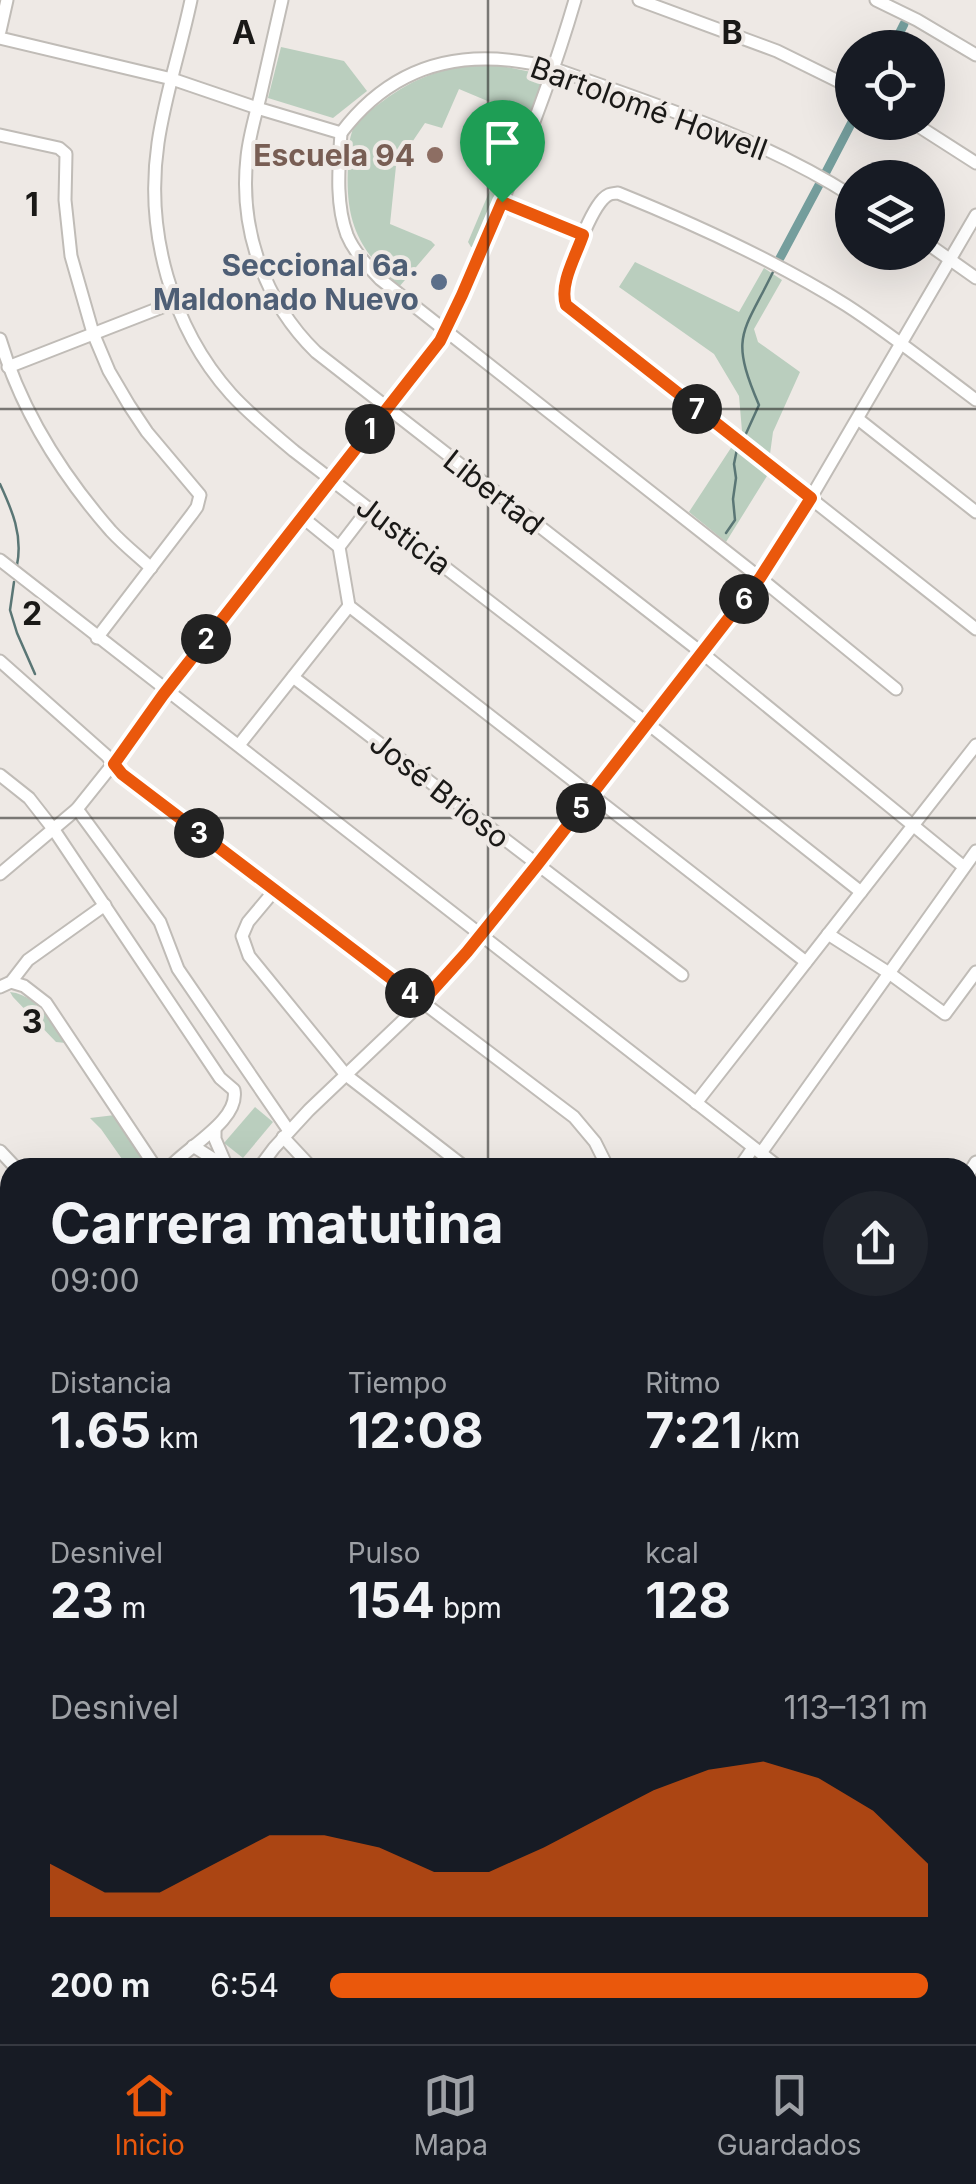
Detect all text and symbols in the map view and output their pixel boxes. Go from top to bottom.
text: A [232,13,256,52]
text: B [721,13,743,52]
map controls [835,30,945,270]
button: locate [835,30,945,140]
street label: Bartolomé Howell [526,49,772,167]
pin [460,100,545,203]
icon: arrive [475,115,530,170]
place label: Escuela 94 [253,137,415,173]
marker: Escuela 94 [424,144,446,166]
button: layers [835,160,945,270]
text: 1 [25,185,39,224]
place label: Seccional 6a. Maldonado Nuevo [153,247,419,317]
marker: Seccional 6a. Maldonado Nuevo [428,271,450,293]
pin: 7 [672,384,722,434]
text: 7 [689,392,705,426]
pin: 1 [345,404,395,454]
text: 1 [364,412,376,446]
street label: Libertad [437,442,551,542]
street label: Justicia [350,488,458,582]
pin: 6 [719,574,769,624]
text: 6 [735,582,753,616]
text: 2 [22,594,42,633]
pin: 2 [181,614,231,664]
text: 2 [197,622,215,656]
street label: José Brioso [363,724,517,856]
pin: 5 [556,783,606,833]
text: 5 [572,791,590,825]
pin: 3 [174,808,224,858]
text: 3 [190,816,208,850]
pin: 4 [385,968,435,1018]
text: 4 [401,976,419,1010]
text: 3 [22,1002,42,1041]
text: Carrera matutina [50,1190,504,1256]
button: share [823,1191,928,1296]
text: 09:00 [50,1261,140,1300]
text: Distancia [50,1366,172,1400]
text: Tiempo [348,1366,447,1400]
text: Ritmo [645,1366,721,1400]
text: 1.65 [50,1400,151,1460]
text: 12:08 [348,1400,484,1460]
text: 7:21 [645,1400,742,1460]
text: km [151,1421,199,1455]
text: /km [742,1421,800,1455]
text: Desnivel [50,1536,163,1570]
text: Pulso [348,1536,420,1570]
text: kcal [645,1536,699,1570]
text: 23 [50,1570,114,1630]
text: 154 [348,1570,435,1630]
text: 128 [645,1570,731,1630]
text: m [114,1591,146,1625]
text: bpm [435,1591,502,1625]
text: Desnivel [50,1688,179,1727]
text: 113–131 m [783,1688,928,1727]
text: 200 m [50,1966,150,2005]
text: 6:54 [210,1966,279,2005]
tab: Inicio [114,2068,185,2162]
tab: Mapa [414,2068,488,2162]
tab: Guardados [717,2068,862,2162]

